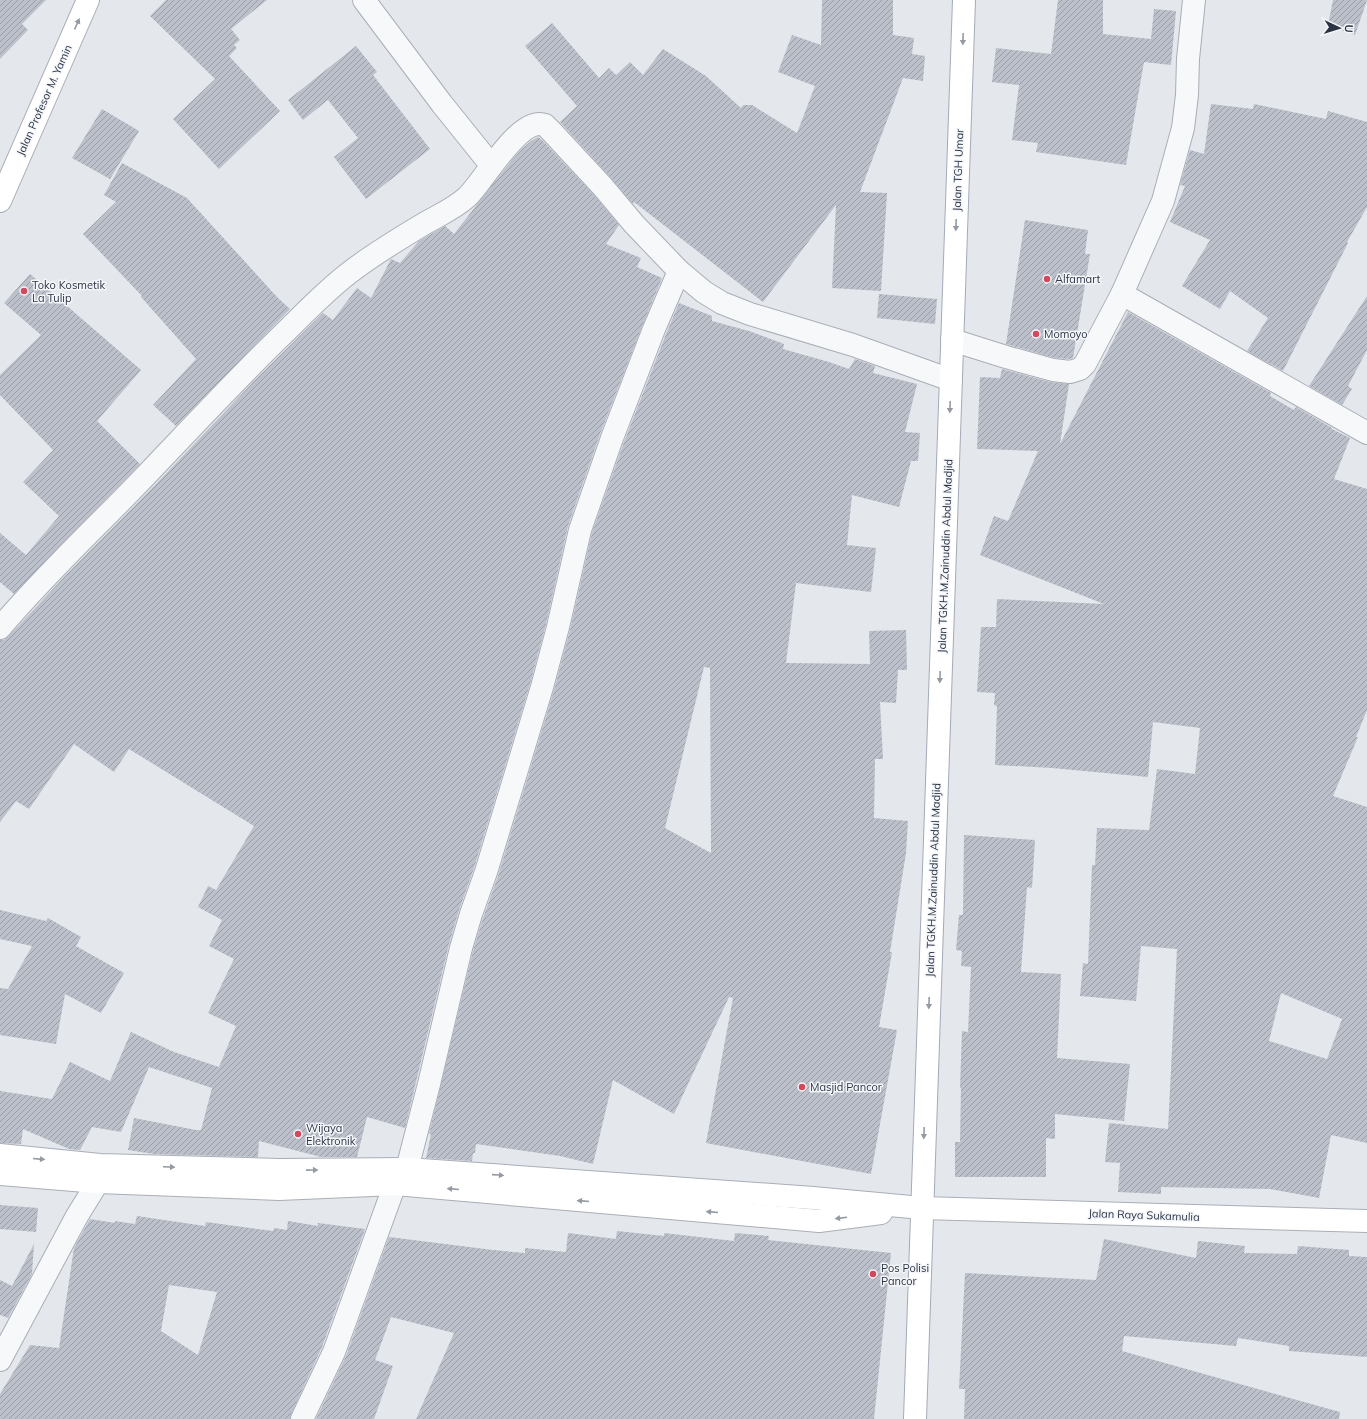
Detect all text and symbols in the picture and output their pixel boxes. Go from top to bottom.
north arrow [1319,8,1359,48]
one-way arrow [74,19,80,30]
text: U [1342,24,1356,33]
one-way arrow [959,33,966,45]
street label: Jalan Profesor M. Yamin [13,42,75,158]
street label: Jalan TGH Umar [950,129,966,211]
one-way arrow [953,219,959,232]
place label: Alfamart [1055,272,1101,286]
marker: Alfamart [1042,274,1052,284]
place label: Toko Kosmetik La Tulip [32,278,105,305]
marker: Toko Kosmetik La Tulip [19,286,29,296]
place label: Momoyo [1044,327,1088,341]
marker: Momoyo [1031,329,1041,339]
one-way arrow [947,401,953,414]
street label: Jalan TGKH.M.Zainuddin Abdul Madjid [935,459,955,653]
one-way arrow [937,671,943,684]
street label: Jalan TGKH.M.Zainuddin Abdul Madjid [923,783,943,977]
one-way arrow [926,997,932,1010]
place label: Masjid Pancor [810,1080,882,1094]
marker: Masjid Pancor [797,1082,807,1092]
place label: Wijaya Elektronik [306,1121,356,1148]
one-way arrow [921,1127,928,1139]
marker: Wijaya Elektronik [293,1129,303,1139]
one-way arrow [33,1156,45,1162]
one-way arrow [163,1164,176,1170]
one-way arrow [306,1167,319,1173]
one-way arrow [492,1172,504,1179]
one-way arrow [447,1186,459,1193]
one-way arrow [577,1197,589,1204]
street label: Jalan Raya Sukamulia [1088,1206,1200,1224]
one-way arrow [706,1208,718,1215]
one-way arrow [835,1215,848,1221]
place label: Pos Polisi Pancor [881,1261,929,1288]
marker: Pos Polisi Pancor [868,1269,878,1279]

